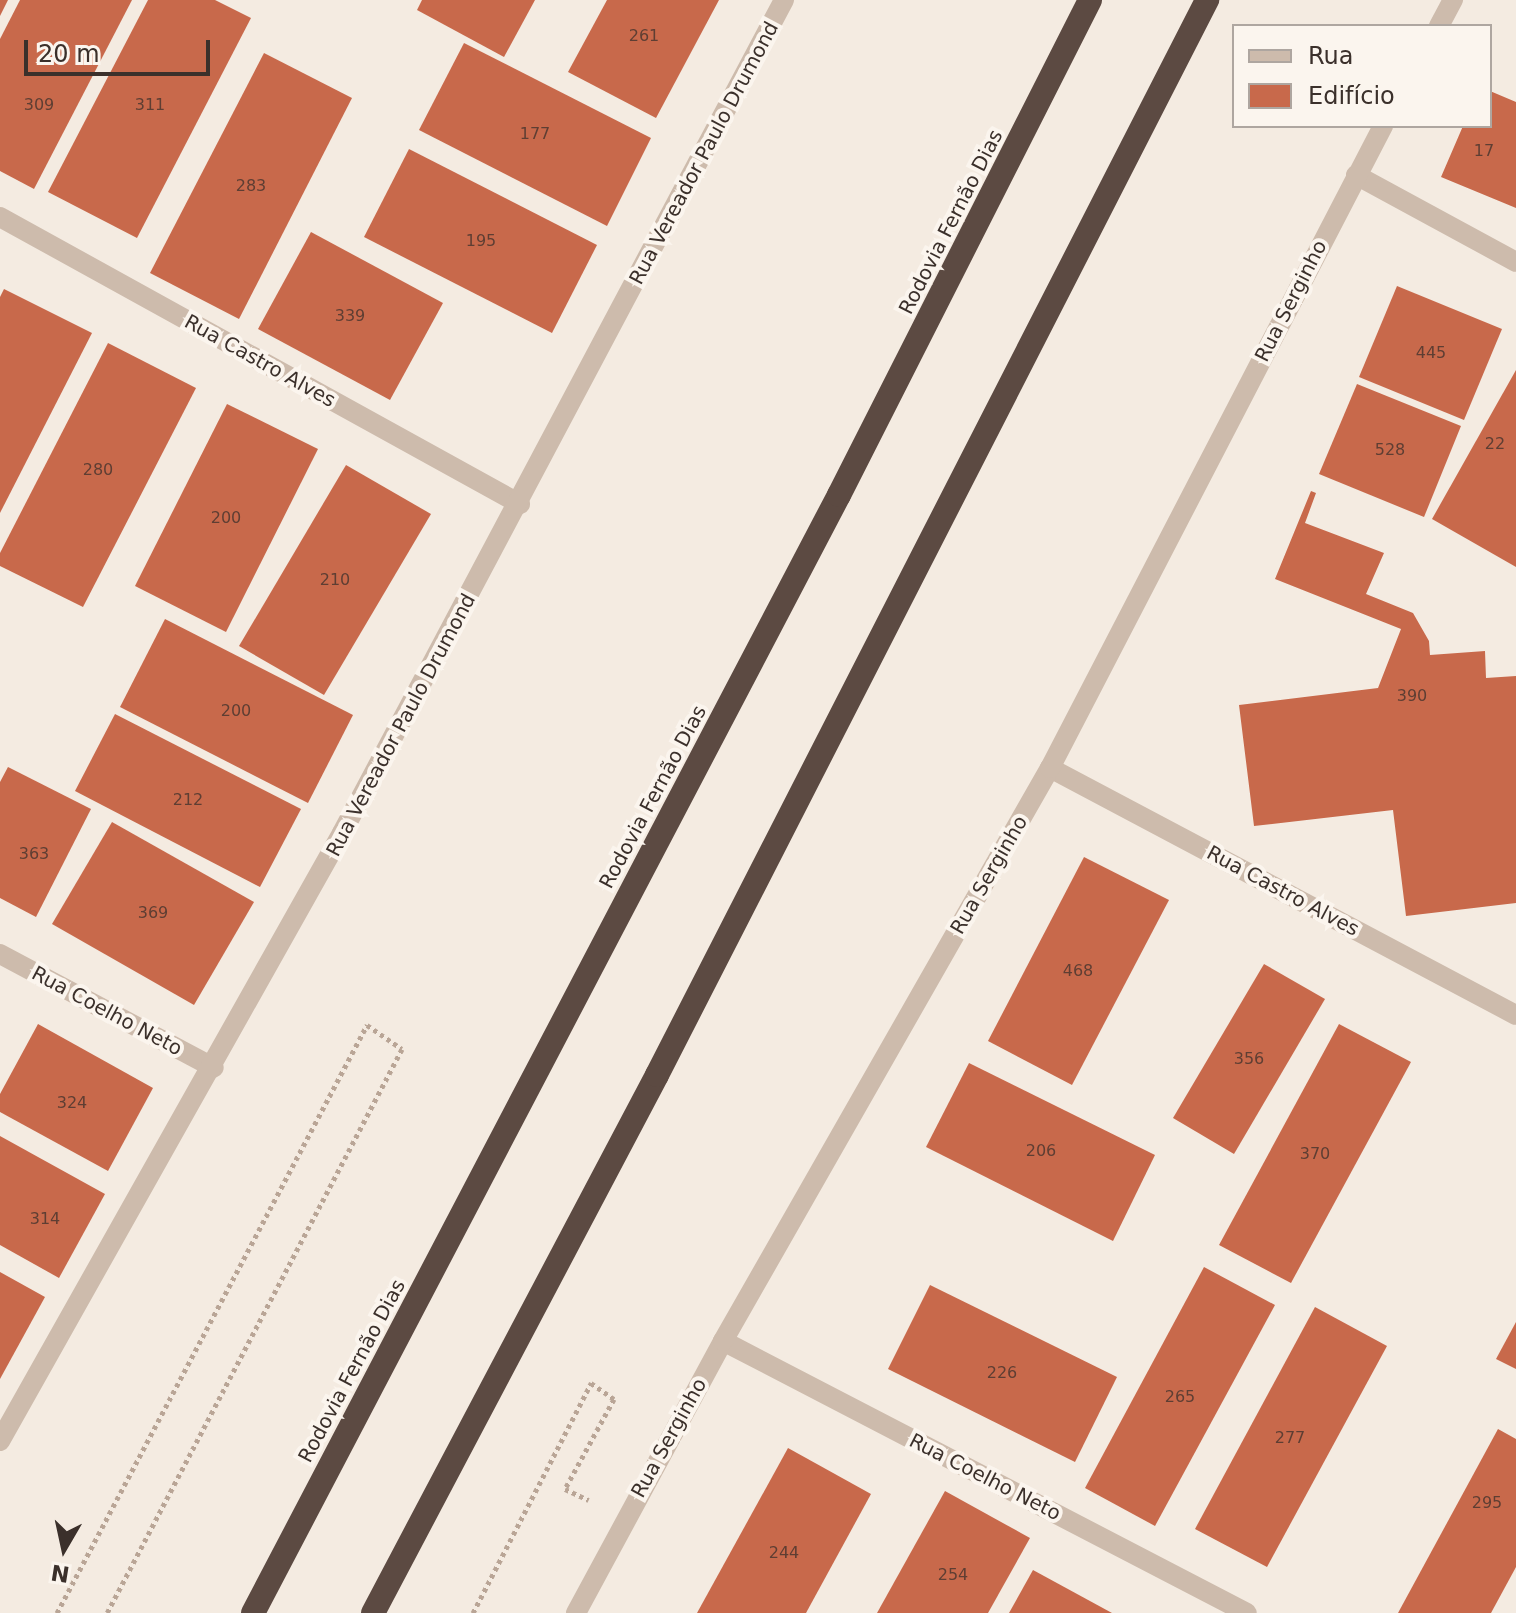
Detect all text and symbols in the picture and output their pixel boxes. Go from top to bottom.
street label: Rua Vereador Paulo Drumond [624,17,784,289]
scale bar [28,24,214,74]
legend [1232,24,1492,128]
house number: 261 [629,26,659,46]
text: 20 m [38,40,100,68]
text: Rua [1308,42,1354,70]
text: Edifício [1308,82,1395,110]
house number: 309 [24,95,54,115]
house number: 311 [135,95,165,115]
house number: 177 [520,124,550,144]
street label: Rodovia Fernão Dias [894,126,1008,318]
house number: 17 [1474,141,1494,161]
house number: 283 [236,176,266,196]
house number: 195 [466,231,496,251]
street label: Rua Serginho [1250,236,1332,366]
house number: 339 [335,306,365,326]
street label: Rua Castro Alves [180,310,340,412]
house number: 445 [1416,343,1446,363]
house number: 22 [1485,434,1505,454]
house number: 528 [1375,440,1405,460]
house number: 280 [83,460,113,480]
house number: 200 [211,508,241,528]
house number: 210 [320,570,350,590]
street label: Rua Vereador Paulo Drumond [321,589,481,861]
house number: 390 [1397,686,1427,706]
house number: 200 [221,701,251,721]
street label: Rodovia Fernão Dias [595,701,711,893]
house number: 212 [173,790,203,810]
street label: Rua Serginho [945,811,1033,939]
street label: Rua Castro Alves [1203,841,1363,941]
house number: 363 [19,844,49,864]
house number: 369 [138,903,168,923]
street label: Rua Coelho Neto [28,961,186,1061]
house number: 468 [1063,961,1093,981]
house number: 356 [1234,1049,1264,1069]
house number: 324 [57,1093,87,1113]
house number: 206 [1026,1141,1056,1161]
house number: 370 [1300,1144,1330,1164]
house number: 314 [30,1209,60,1229]
street label: Rodovia Fernão Dias [294,1275,410,1467]
house number: 226 [987,1363,1017,1383]
street label: Rua Serginho [626,1374,712,1502]
house number: 265 [1165,1387,1195,1407]
street label: Rua Coelho Neto [905,1428,1065,1526]
house number: 277 [1275,1428,1305,1448]
house number: 295 [1472,1493,1502,1513]
north arrow [24,1509,104,1589]
house number: 244 [769,1543,799,1563]
text: N [49,1559,71,1587]
house number: 254 [938,1565,968,1585]

